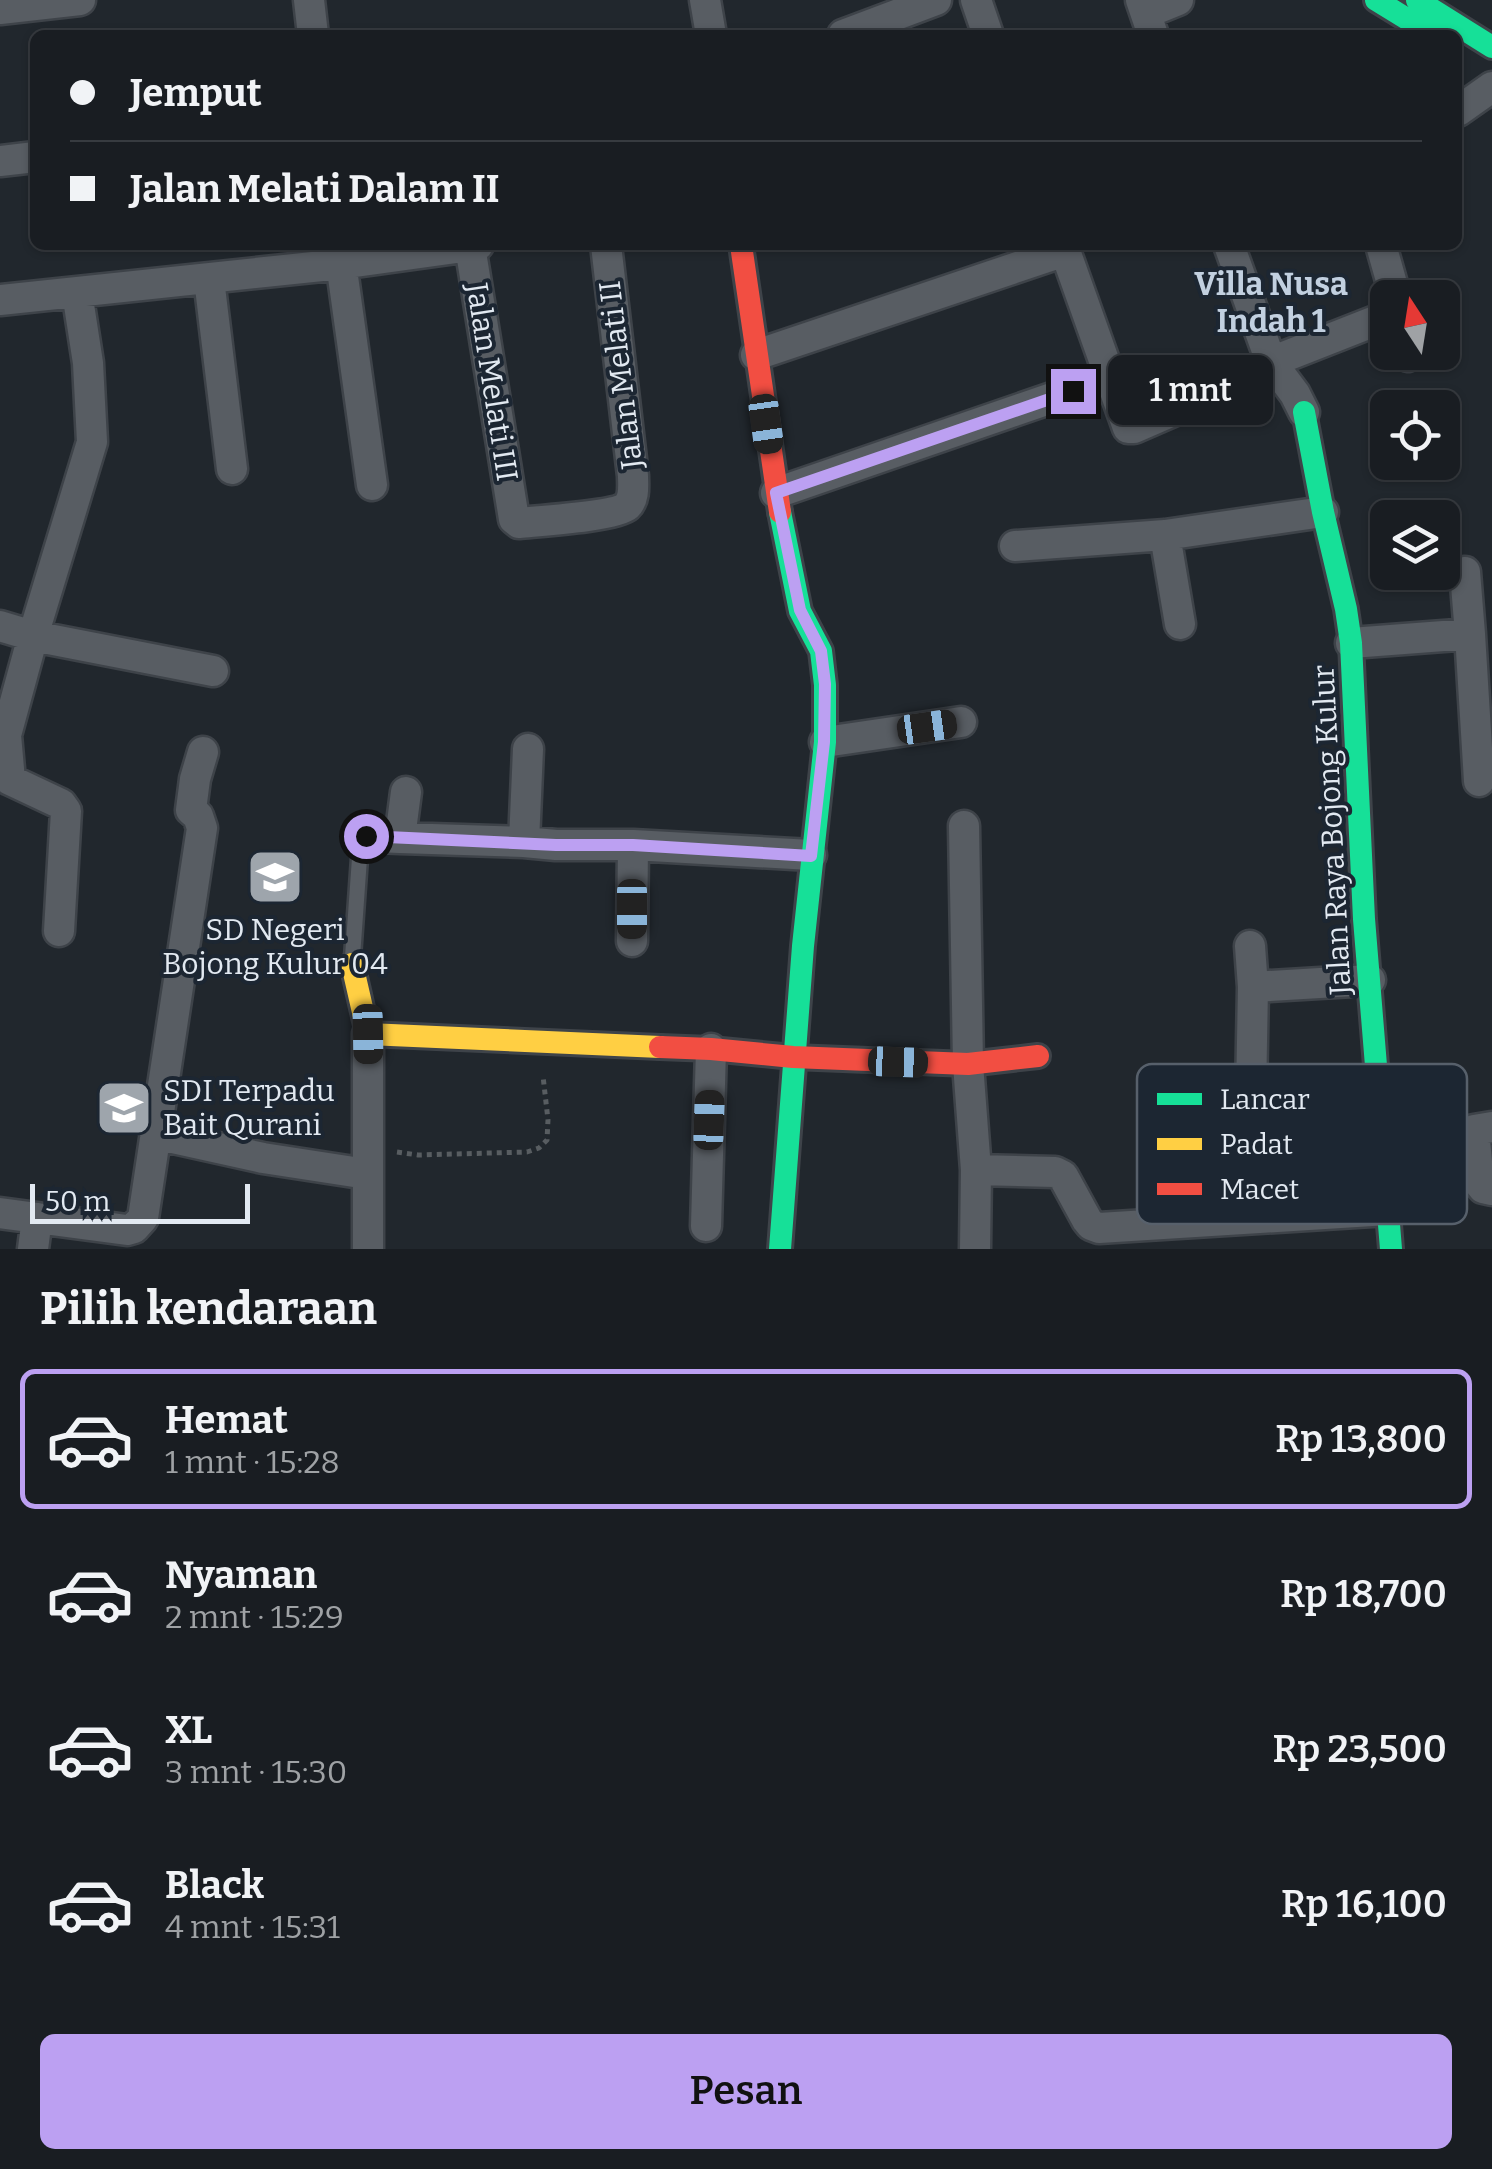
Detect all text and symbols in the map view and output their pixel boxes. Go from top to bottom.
text: Jemput [130,70,262,116]
text: Jalan Melati Dalam II [130,166,499,212]
district label: Villa Nusa Indah 1 [1194,265,1348,340]
street label: Jalan Melati III [458,279,525,484]
street label: Jalan Melati II [592,279,651,472]
north arrow [1370,280,1460,370]
map controls [1370,280,1460,590]
callout: 1 mnt [1108,356,1273,426]
route end [1051,369,1096,414]
text: 1 mnt [1149,371,1232,409]
button: locate [1370,390,1460,480]
car [747,392,785,456]
button: layers [1370,500,1460,590]
street label: Jalan Raya Bojong Kulur [1305,664,1359,997]
car [895,708,959,746]
route start [344,814,389,859]
school or university icon: SD Negeri Bojong Kulur 04 [245,847,305,907]
car [617,879,647,939]
place label: SD Negeri Bojong Kulur 04 [162,912,388,982]
car [352,1004,384,1064]
car [867,1046,929,1078]
legend [1137,1064,1467,1224]
place label: SDI Terpadu Bait Qurani [163,1073,335,1143]
school or university icon: SDI Terpadu Bait Qurani [94,1078,154,1138]
text: Lancar [1220,1083,1310,1116]
car [693,1089,725,1151]
text: Padat [1220,1128,1293,1161]
text: Macet [1220,1173,1299,1206]
scale bar [30,1179,250,1224]
text: 50 m [45,1185,110,1218]
text: Pilih kendaraan [40,1282,377,1336]
icon: car [45,1394,135,1484]
text: Hemat [165,1397,288,1443]
text: Rp 13,800 [1275,1416,1447,1462]
text: 1 mnt · 15:28 [165,1443,340,1481]
icon: car [45,1549,135,1639]
text: Nyaman [165,1552,317,1598]
text: Rp 18,700 [1280,1571,1447,1617]
text: 2 mnt · 15:29 [165,1598,344,1636]
icon: car [45,1704,135,1794]
text: XL [165,1707,212,1753]
text: Rp 23,500 [1272,1726,1447,1772]
text: 3 mnt · 15:30 [165,1753,347,1791]
icon: car [45,1859,135,1949]
text: Black [165,1862,264,1908]
text: Rp 16,100 [1281,1881,1447,1927]
text: 4 mnt · 15:31 [165,1908,340,1946]
button: Pesan [40,2034,1452,2149]

